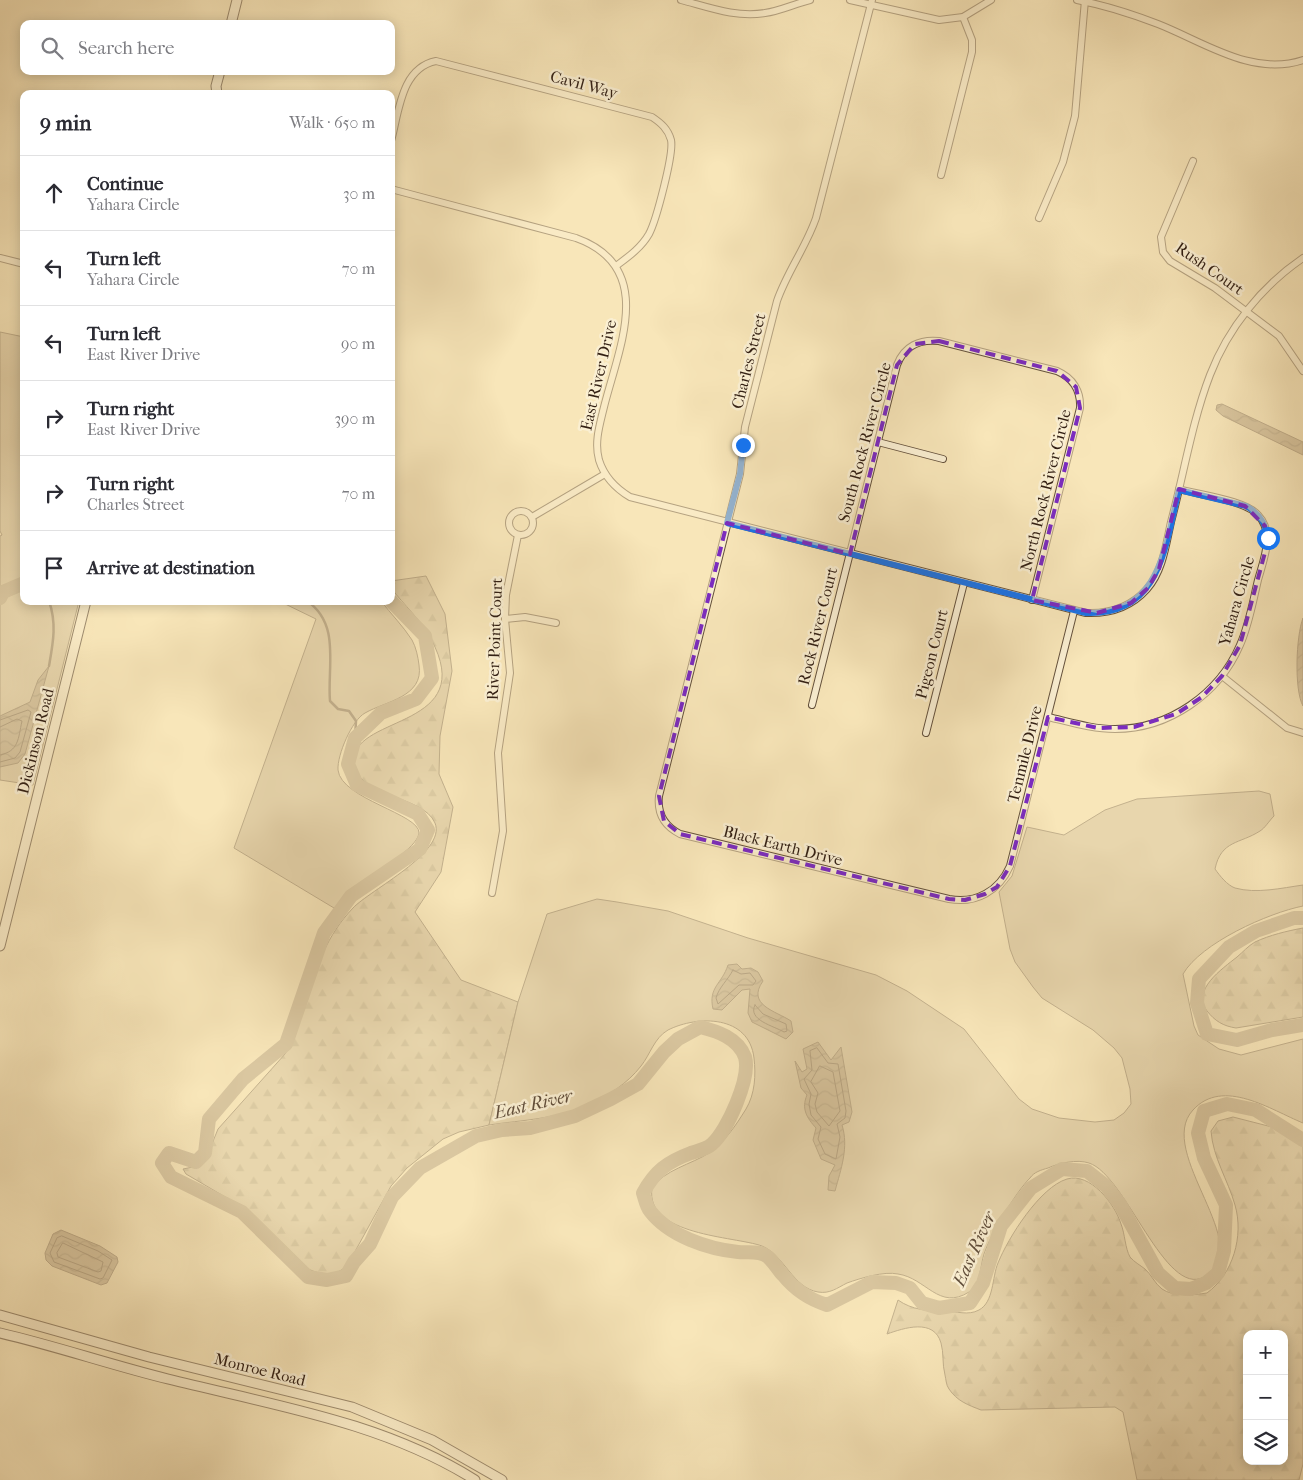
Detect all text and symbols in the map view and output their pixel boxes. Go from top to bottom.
search box [20,20,395,75]
icon: search [38,34,66,62]
text: Search here [78,37,174,59]
street label: Cavil Way [548,66,620,103]
text: 9 min [40,111,91,135]
text: Walk · 650 m [289,113,375,132]
text: Continue [87,173,163,195]
icon: ahead [40,179,68,207]
text: 30 m [343,184,375,203]
text: Yahara Circle [87,195,179,214]
street label: Rush Court [1172,238,1248,299]
text: Turn left [87,248,161,270]
icon: left [40,254,68,282]
text: 70 m [342,259,375,278]
text: Yahara Circle [87,270,179,289]
street label: Charles Street [727,311,770,411]
street label: East River Drive [576,318,620,432]
text: Turn left [87,323,161,345]
icon: left [40,329,68,357]
text: 90 m [341,334,375,353]
text: East River Drive [87,345,200,364]
street label: South Rock River Circle [834,360,895,524]
text: Turn right [87,398,174,420]
icon: right [40,404,68,432]
street label: North Rock River Circle [1016,407,1075,573]
text: 390 m [334,409,375,428]
text: East River Drive [87,420,200,439]
route end [732,434,755,457]
text: Turn right [87,473,174,495]
icon: right [40,479,68,507]
text: 70 m [342,484,375,503]
text: Charles Street [87,495,185,514]
route start [1257,527,1280,550]
icon: arrive [40,554,68,582]
street label: Yahara Circle [1214,554,1258,649]
text: Arrive at destination [87,557,255,579]
street label: Rock River Court [794,565,841,687]
street label: River Point Court [483,577,506,701]
street label: Pigeon Court [911,607,952,701]
street label: Dickinson Road [13,686,58,796]
street label: Tenmile Drive [1003,704,1046,805]
street label: Black Earth Drive [721,821,845,870]
water label: East River [491,1085,576,1124]
water label: East River [948,1207,1001,1291]
map controls [1243,1330,1288,1465]
button: + [1243,1330,1288,1375]
street label: Monroe Road [212,1349,308,1390]
button: − [1243,1375,1288,1420]
button: layers [1243,1420,1288,1465]

